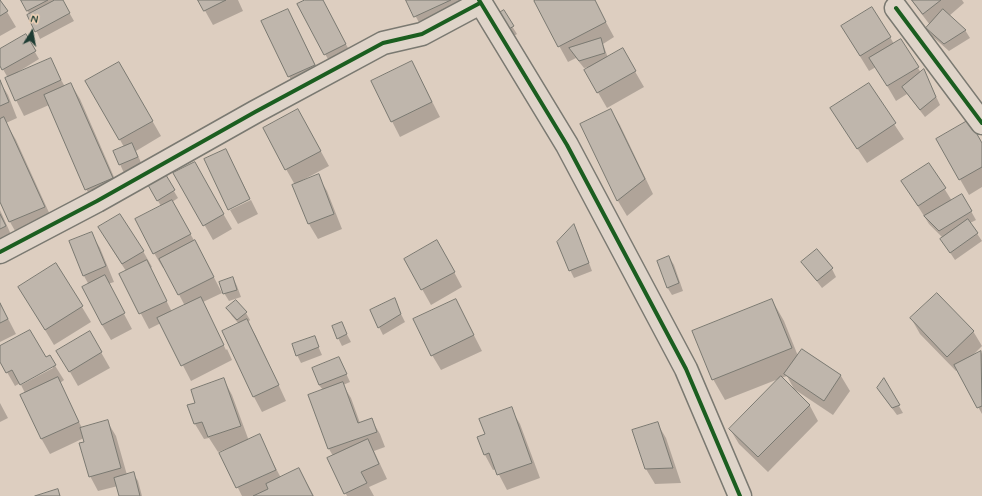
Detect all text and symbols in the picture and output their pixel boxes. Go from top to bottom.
north arrow [12,12,52,52]
text: N [29,13,39,28]

